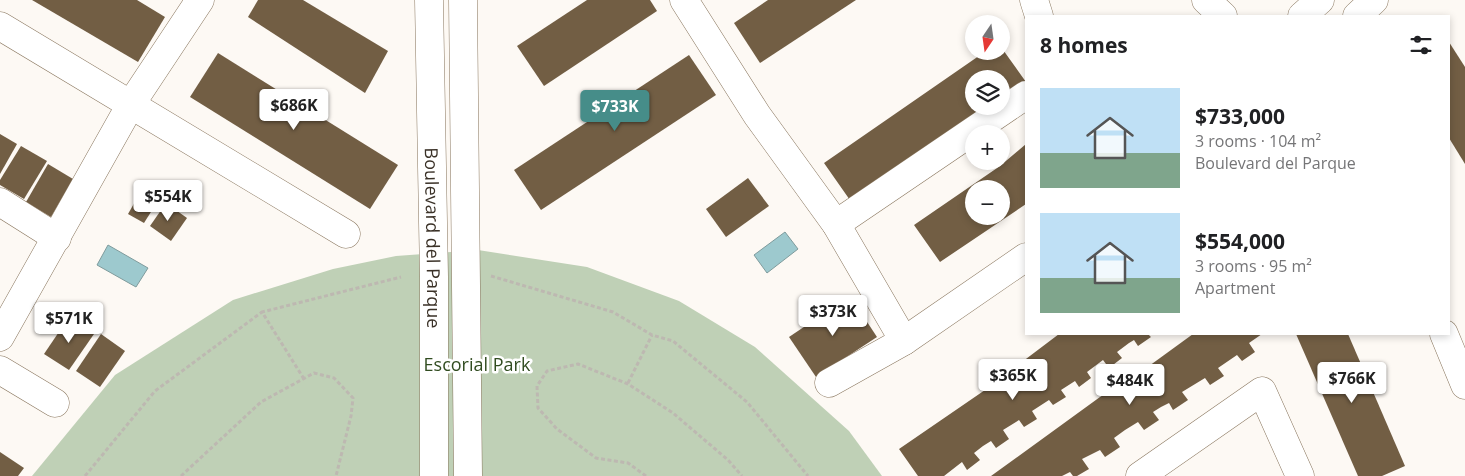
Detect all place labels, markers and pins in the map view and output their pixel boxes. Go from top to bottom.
pin: $686K [259,88,329,131]
pin: $733K [580,90,650,132]
pin: $554K [133,180,203,222]
pin: $373K [798,294,868,337]
pin: $571K [34,302,104,344]
pin: $365K [978,358,1048,401]
pin: $766K [1317,362,1387,404]
pin: $484K [1095,364,1165,406]

